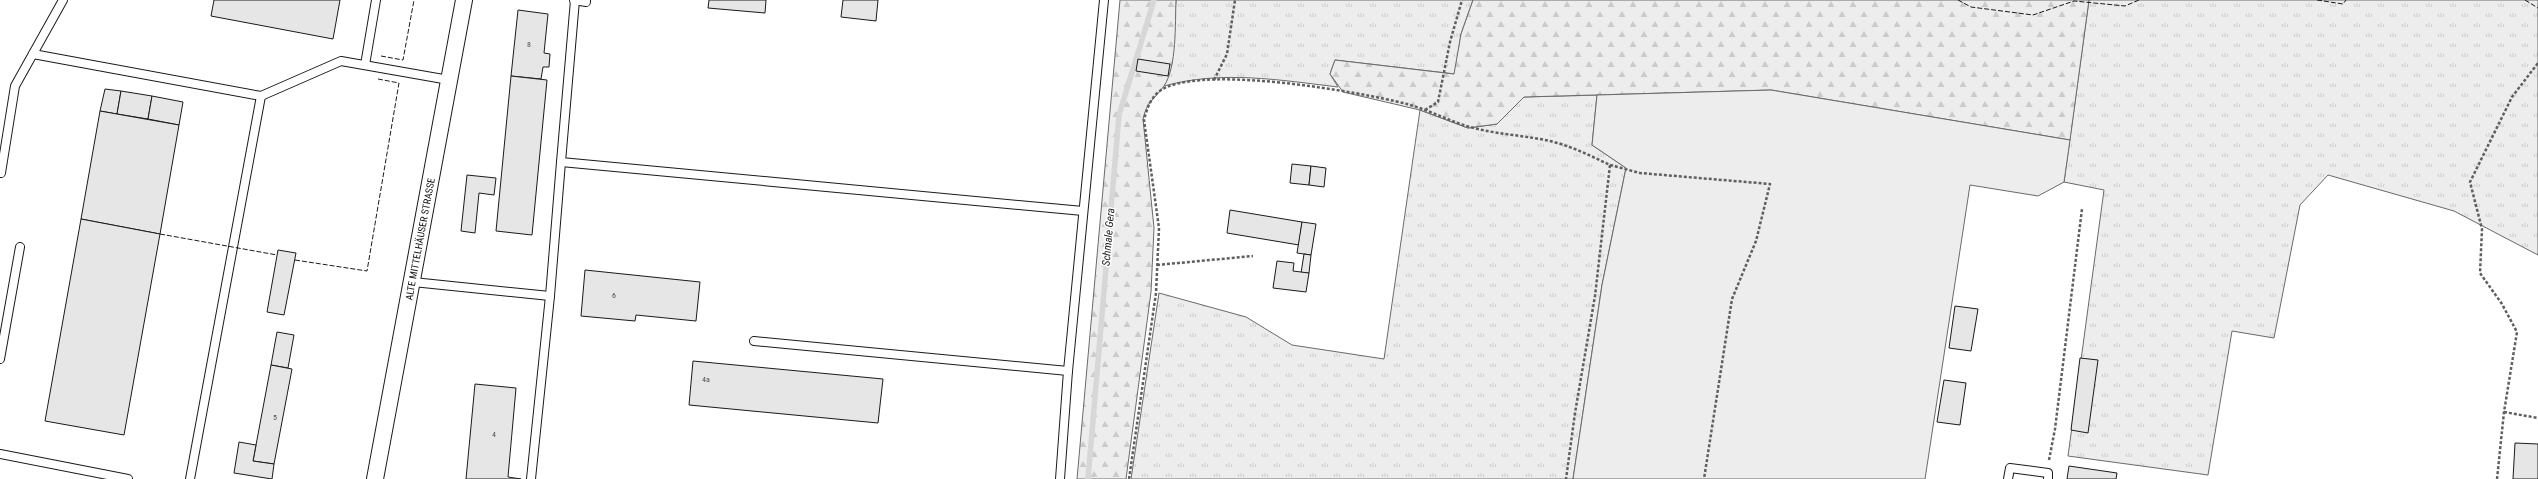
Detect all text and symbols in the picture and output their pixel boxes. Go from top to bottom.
house number: 8 [527,40,531,49]
street label: ALTE MITTELHÄUSER STRASSE [403,177,437,301]
water label: Schmale Gera [1099,208,1118,267]
house number: 6 [612,291,616,300]
house number: 4a [702,375,710,384]
house number: 5 [273,413,277,422]
house number: 4 [492,430,496,439]

